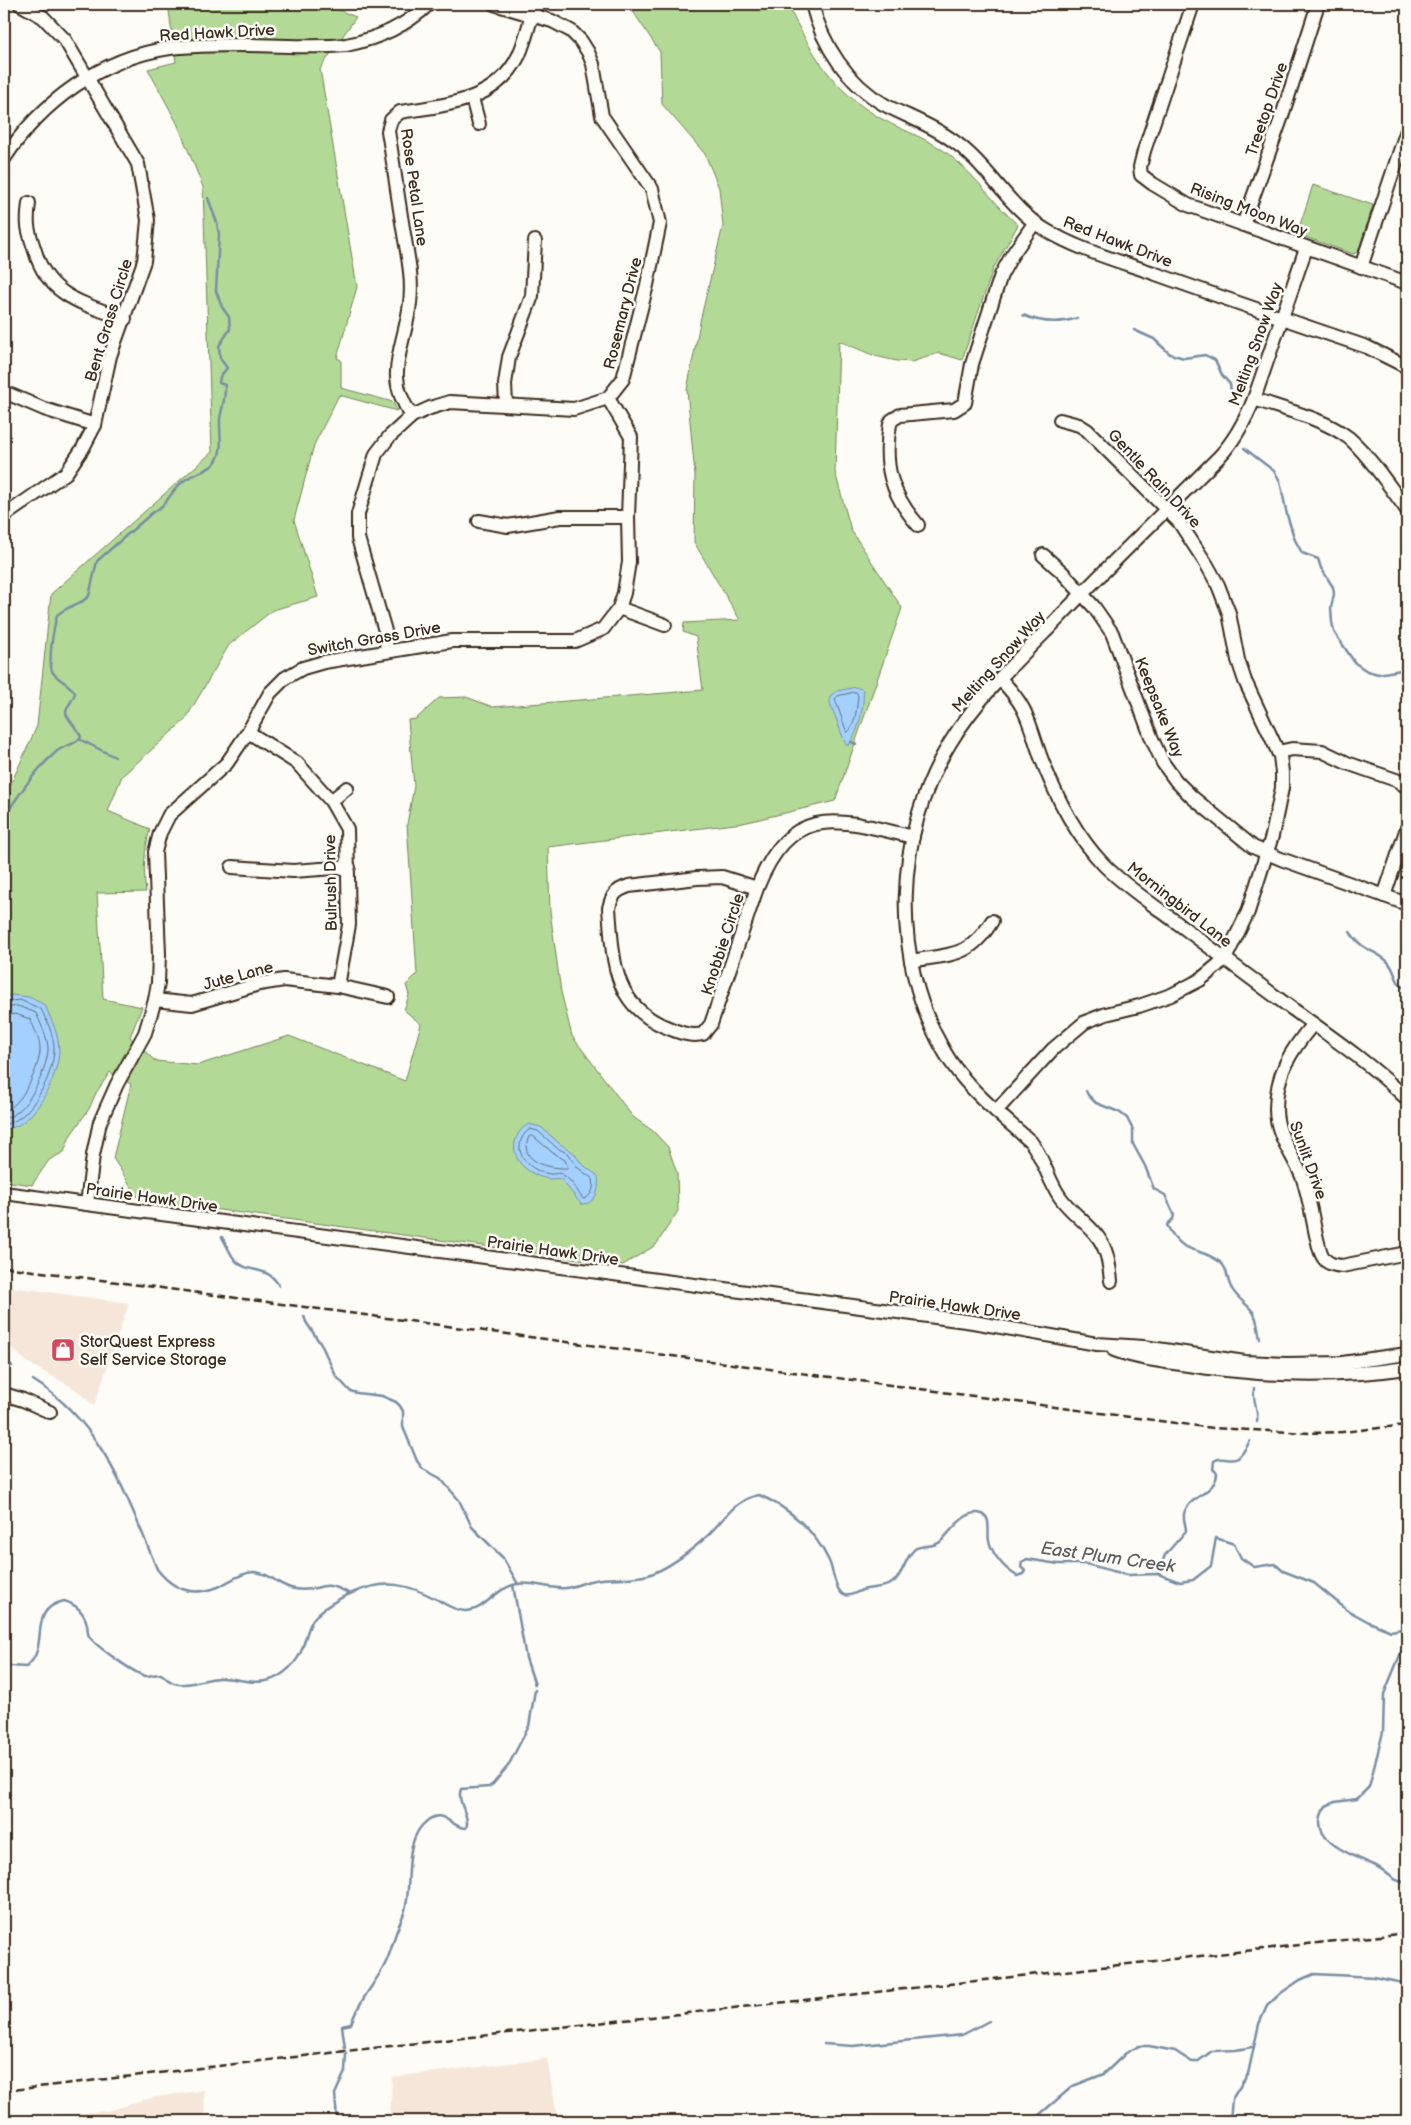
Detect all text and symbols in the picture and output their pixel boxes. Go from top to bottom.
street label: Red Hawk Drive [159,21,276,46]
street label: Treetop Drive [1242,60,1293,159]
street label: Rose Petal Lane [396,127,431,248]
street label: Rising Moon Way [1187,179,1310,242]
street label: Red Hawk Drive [1060,213,1175,272]
street label: Rosemary Drive [600,255,647,371]
street label: Bent Grass Circle [82,256,137,384]
street label: Melting Snow Way [1225,280,1288,409]
street label: Gentle Rain Drive [1103,426,1205,533]
street label: Melting Snow Way [949,607,1050,717]
street label: Switch Grass Drive [306,618,443,661]
street label: Keepsake Way [1130,655,1188,761]
street label: Bulrush Drive [321,834,342,932]
street label: Morningbird Lane [1123,858,1236,952]
street label: Knobbie Circle [698,891,749,998]
street label: Jute Lane [201,958,276,995]
street label: Sunlit Drive [1285,1119,1331,1203]
street label: Prairie Hawk Drive [85,1180,219,1217]
street label: Prairie Hawk Drive [486,1233,620,1270]
street label: Prairie Hawk Drive [888,1288,1022,1325]
place label: StorQuest Express Self Service Storage [80,1333,227,1370]
shop icon: StorQuest Express Self Service Storage [50,1337,76,1363]
water label: East Plum Creek [1039,1538,1178,1577]

